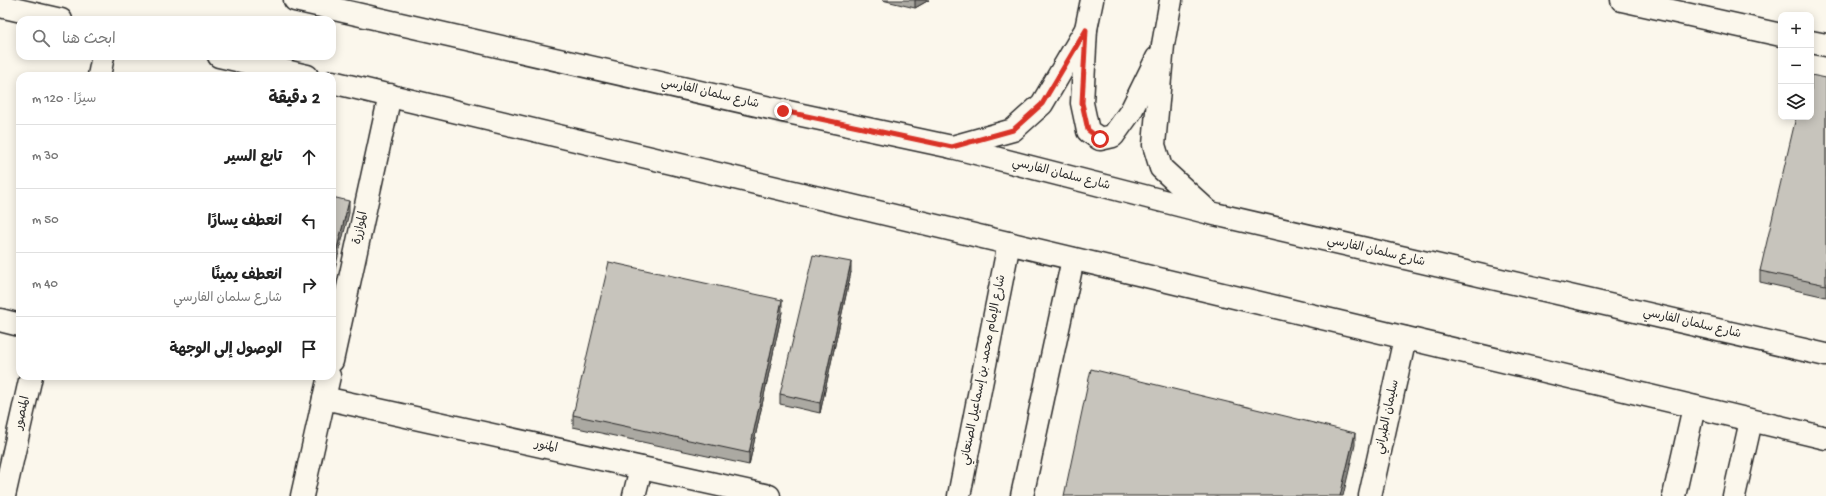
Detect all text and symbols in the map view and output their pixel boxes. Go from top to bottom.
map controls [1778,12,1814,120]
button: + [1778,12,1814,48]
search box [16,16,336,60]
icon: search [30,27,52,49]
text: ابحث هنا [62,31,116,49]
button: − [1778,48,1814,84]
street label: شارع سلمان الفارسي [659,76,760,114]
button: layers [1778,84,1814,120]
text: 2 دقيقة [268,90,320,110]
text: سيرًا · 120 m [32,92,96,107]
route end [774,102,792,120]
route start [1091,130,1109,148]
icon: ahead [298,146,320,168]
text: 30 m [32,149,58,164]
text: تابع السير [225,149,282,167]
street label: شارع سلمان الفارسي [1010,156,1111,196]
icon: left [298,210,320,232]
street label: الموازرة [351,210,371,246]
text: 50 m [32,213,59,228]
text: انعطف يسارًا [208,213,282,231]
street label: شارع سلمان الفارسي [1325,234,1426,272]
text: انعطف يمينًا [211,267,282,285]
icon: right [298,274,320,296]
street label: شارع الإمام محمد بن إسماعيل الصنعاني [959,274,1011,467]
text: 40 m [32,277,58,292]
text: شارع سلمان الفارسي [173,291,282,306]
street label: شارع سلمان الفارسي [1641,306,1742,344]
icon: arrive [298,338,320,360]
text: الوصول إلى الوجهة [169,341,282,359]
street label: سليمان الطبراني [1373,379,1405,456]
street label: المنصور [12,395,34,432]
street label: المنور [532,438,559,456]

